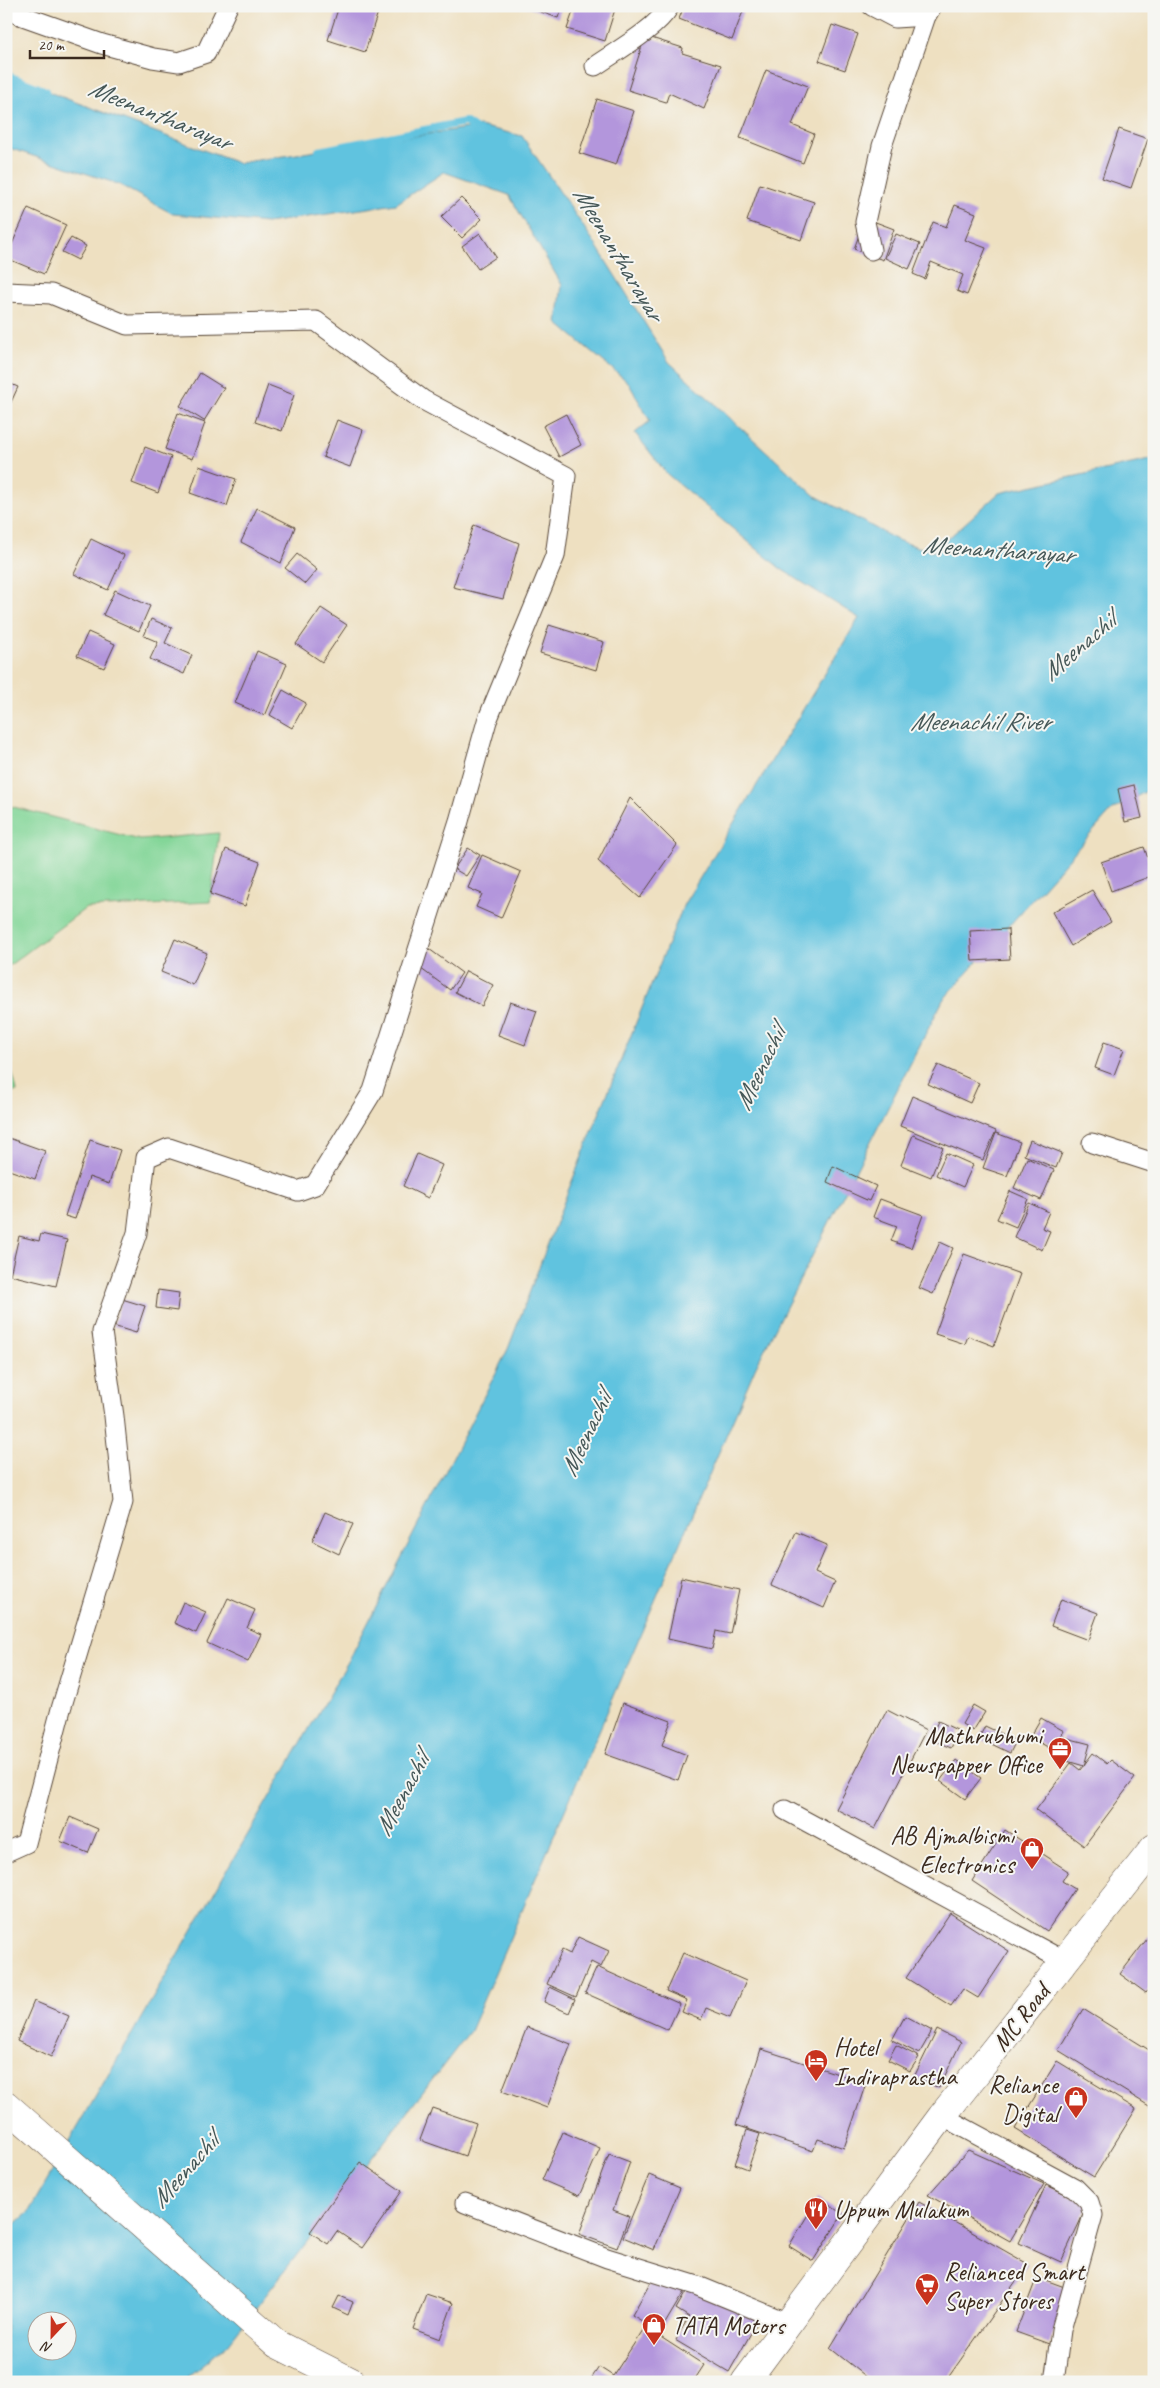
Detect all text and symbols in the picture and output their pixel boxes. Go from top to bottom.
scale bar [30,28,104,60]
text: 20 m [38,36,65,55]
water label: Meenantharayar [84,71,240,160]
water label: Meenantharayar [566,180,674,330]
water label: Meenantharayar [922,528,1079,572]
water label: Meenachil [1034,599,1129,688]
water label: Meenachil River [910,705,1054,738]
water label: Meenachil [726,1013,797,1115]
water label: Meenachil [552,1379,623,1481]
place label: Mathrubhumi Newspapper Office [890,1720,1045,1781]
office icon: Mathrubhumi Newspapper Office [1047,1736,1073,1770]
water label: Meenachil [366,1740,441,1841]
place label: AB Ajmalbismi Electronics [891,1820,1017,1881]
shop icon: AB Ajmalbismi Electronics [1019,1836,1045,1870]
street label: MC Road [984,1974,1060,2058]
place label: Hotel Indiraprastha [834,2032,958,2093]
hotel icon: Hotel Indiraprastha [803,2048,829,2082]
place label: Reliance Digital [989,2069,1063,2130]
shop icon: Reliance Digital [1063,2085,1089,2119]
water label: Meenachil [143,2120,231,2214]
place label: Uppum Mulakum [834,2194,970,2226]
restaurant icon: Uppum Mulakum [803,2196,829,2230]
place label: Relianced Smart Super Stores [944,2256,1087,2317]
supermarket icon: Relianced Smart Super Stores [914,2272,940,2306]
north arrow [28,2310,78,2360]
place label: TATA Motors [672,2310,787,2342]
shop icon: TATA Motors [641,2312,667,2346]
text: N [38,2337,55,2357]

